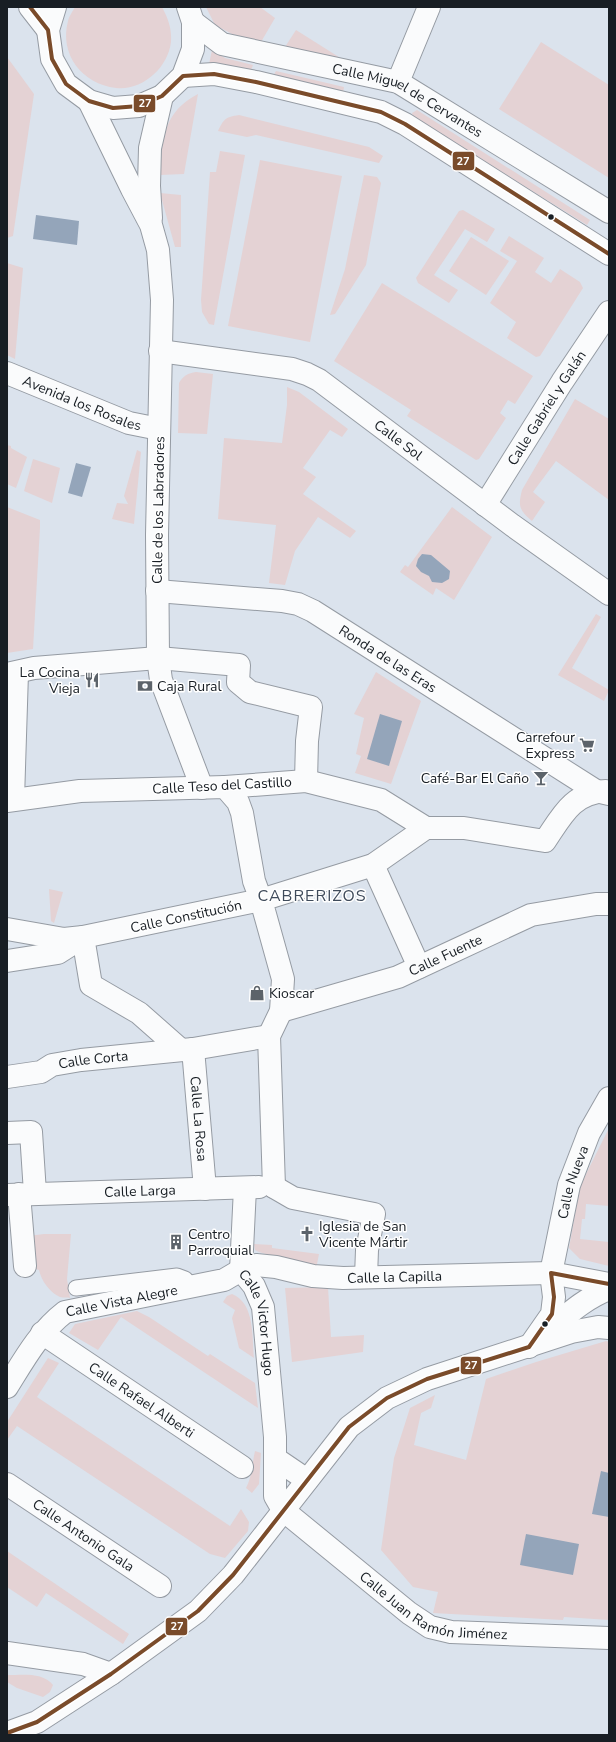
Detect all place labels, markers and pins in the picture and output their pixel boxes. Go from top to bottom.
unlabelled marker [546,212,556,222]
place label: La Cocina Vieja [20,663,80,698]
restaurant icon: La Cocina Vieja [83,671,101,689]
bank icon: Caja Rural [136,677,154,695]
place label: Caja Rural [157,677,223,696]
place label: Carrefour Express [516,728,575,763]
supermarket icon: Carrefour Express [578,736,596,754]
place label: Café-Bar El Caño [421,769,529,788]
bar icon: Café-Bar El Caño [532,769,550,787]
shop icon: Kioscar [248,984,266,1002]
place label: Kioscar [269,984,314,1003]
place label: Iglesia de San Vicente Mártir [318,1217,407,1252]
place label: Centro Parroquial [188,1225,253,1260]
church icon: Iglesia de San Vicente Mártir [298,1225,316,1243]
building icon: Centro Parroquial [167,1233,185,1251]
unlabelled marker [540,1319,550,1329]

